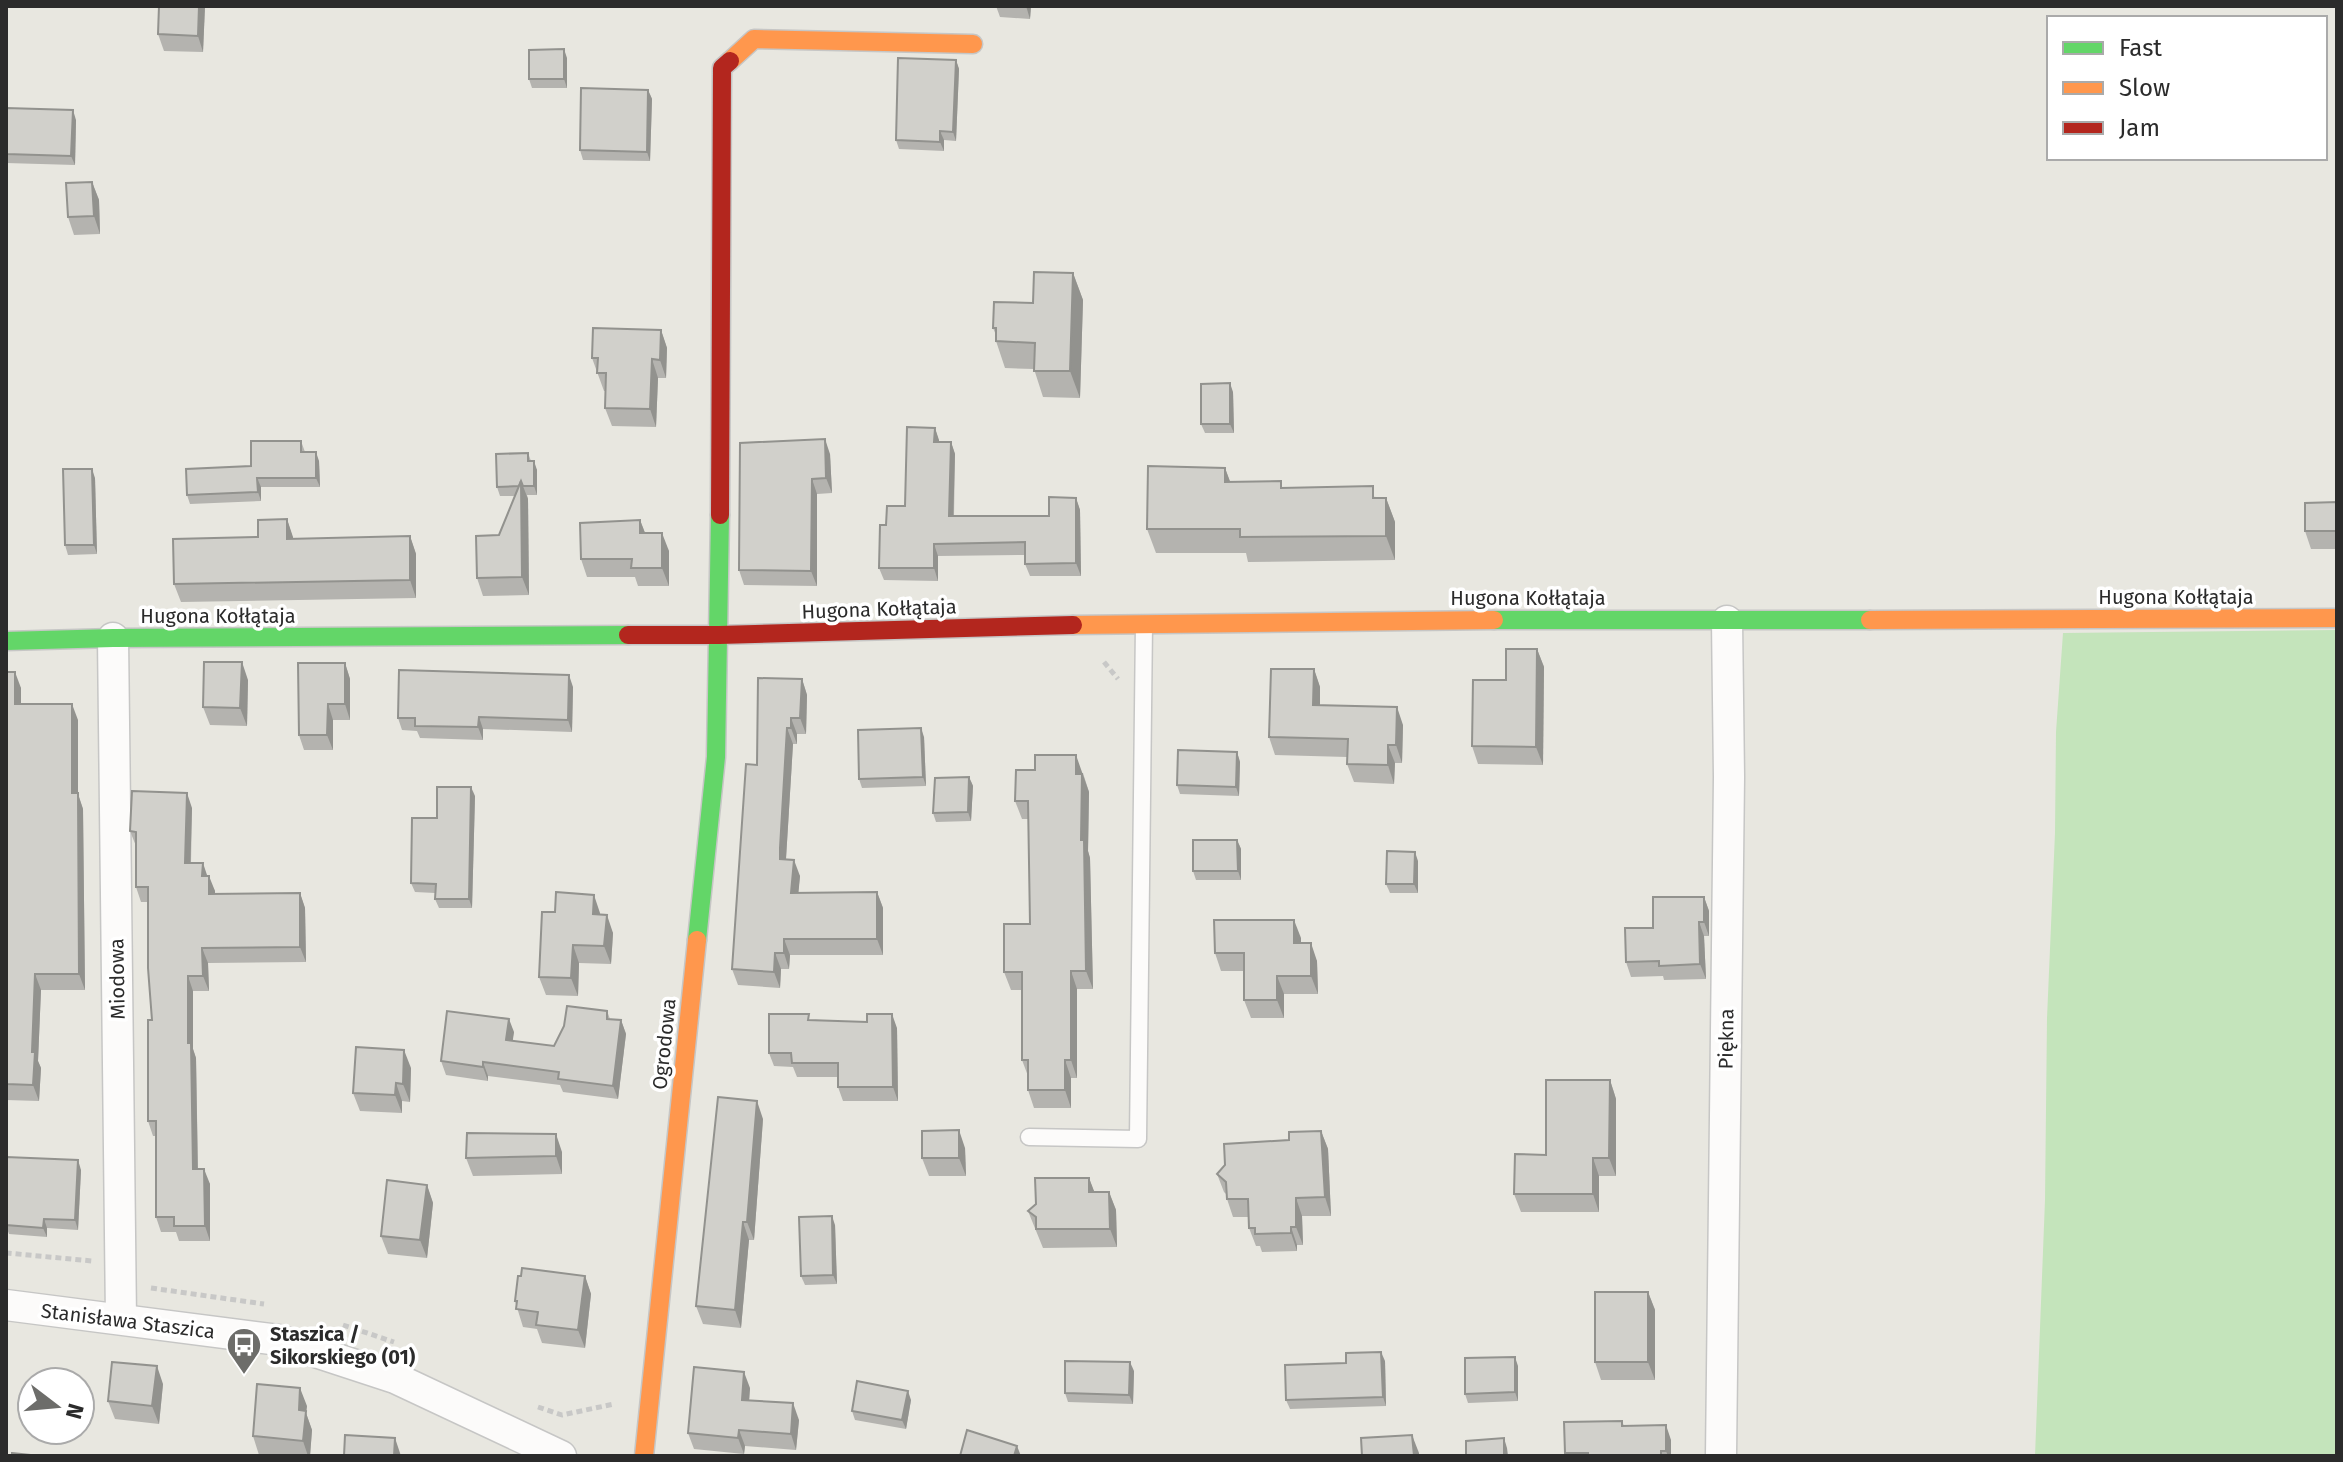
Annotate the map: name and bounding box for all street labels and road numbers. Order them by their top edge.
street label: Hugona Kołłątaja [2098,585,2254,609]
street label: Hugona Kołłątaja [1450,586,1606,610]
street label: Hugona Kołłątaja [801,594,957,624]
street label: Hugona Kołłątaja [140,604,296,628]
street label: Miodowa [104,938,130,1020]
street label: Ogrodowa [647,997,681,1091]
street label: Piękna [1713,1008,1739,1070]
street label: Stanisława Staszica [40,1298,216,1344]

